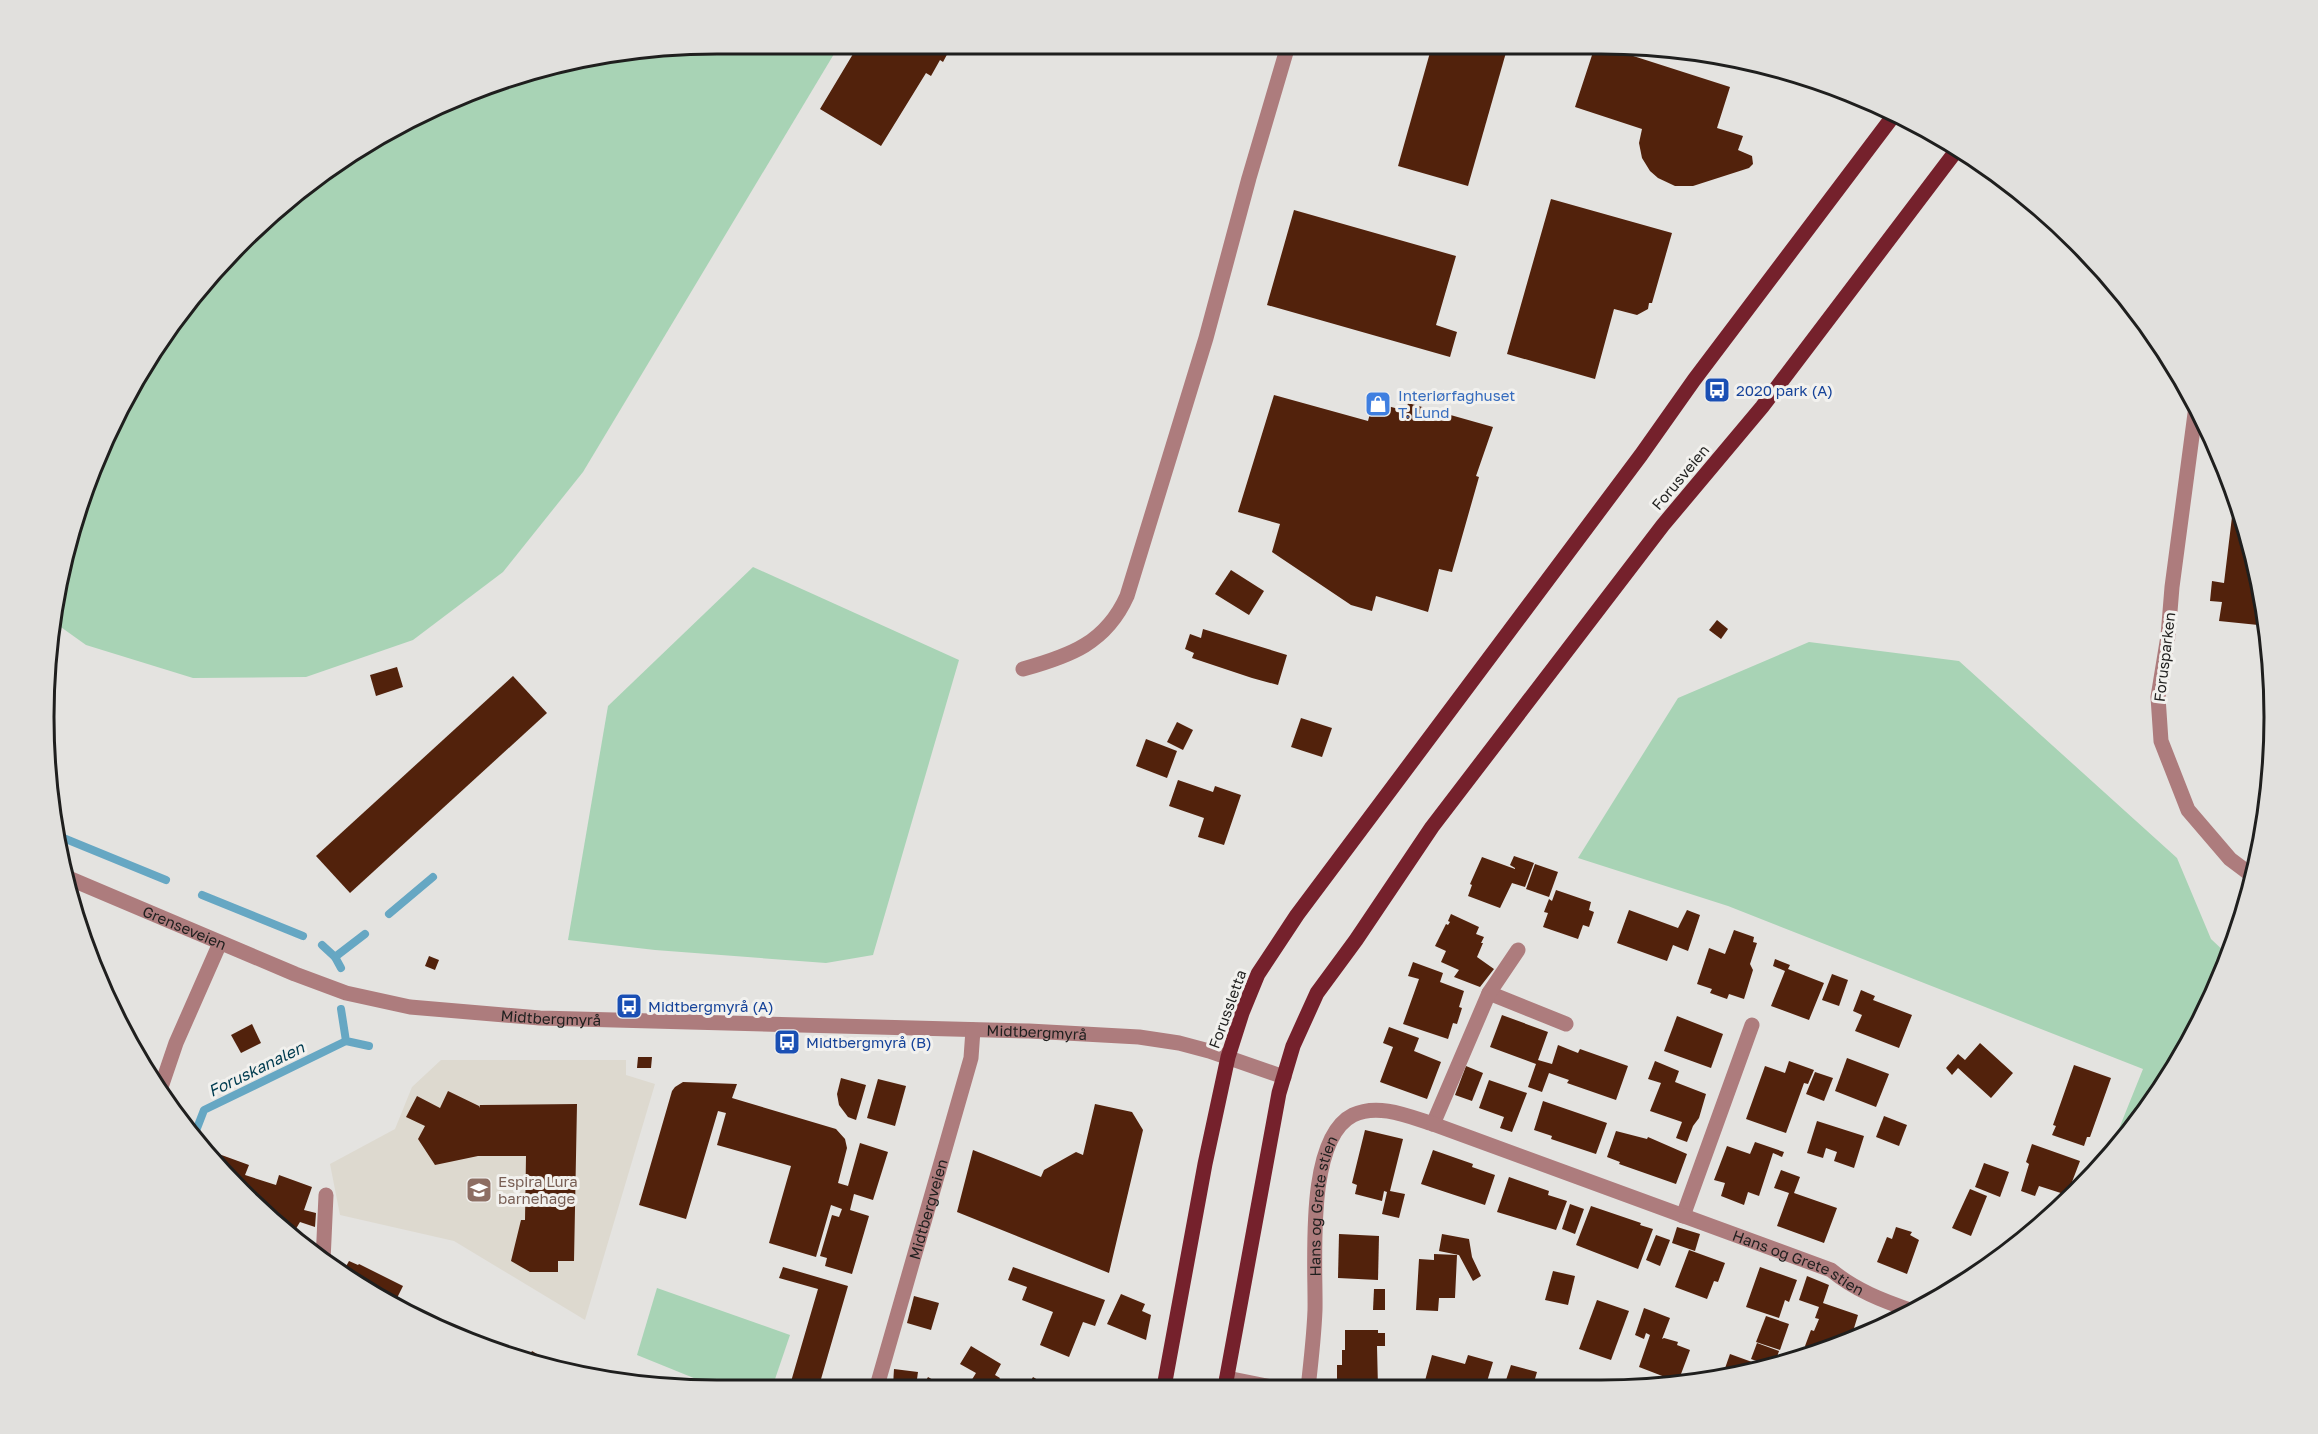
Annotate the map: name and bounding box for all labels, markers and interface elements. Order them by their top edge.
bus stop icon: 2020 park (A) [1702,375,1732,405]
place label: 2020 park (A) [1736,381,1833,399]
place label: Interiørfaghuset T. Lund [1398,386,1515,421]
shop icon: Interiørfaghuset T. Lund [1363,389,1393,419]
street label: Forusveien [1648,441,1712,513]
street label: Forusparken [2150,611,2178,703]
street label: Grenseveien [140,902,229,953]
street label: Forussletta [1204,967,1250,1051]
bus stop icon: Midtbergmyrå (A) [614,991,644,1021]
place label: Midtbergmyrå (A) [648,997,774,1015]
street label: Midtbergmyrå [500,1006,601,1029]
street label: Midtbergmyrå [986,1021,1087,1043]
bus stop icon: Midtbergmyrå (B) [772,1027,802,1057]
place label: Midtbergmyrå (B) [806,1033,932,1051]
water label: Foruskanalen [205,1037,308,1101]
street label: Hans og Grete stien [1306,1133,1341,1277]
street label: Midtbergveien [905,1157,951,1262]
place label: Espira Lura barnehage [498,1172,578,1207]
school or university icon: Espira Lura barnehage [464,1175,494,1205]
street label: Hans og Grete stien [1730,1226,1867,1299]

